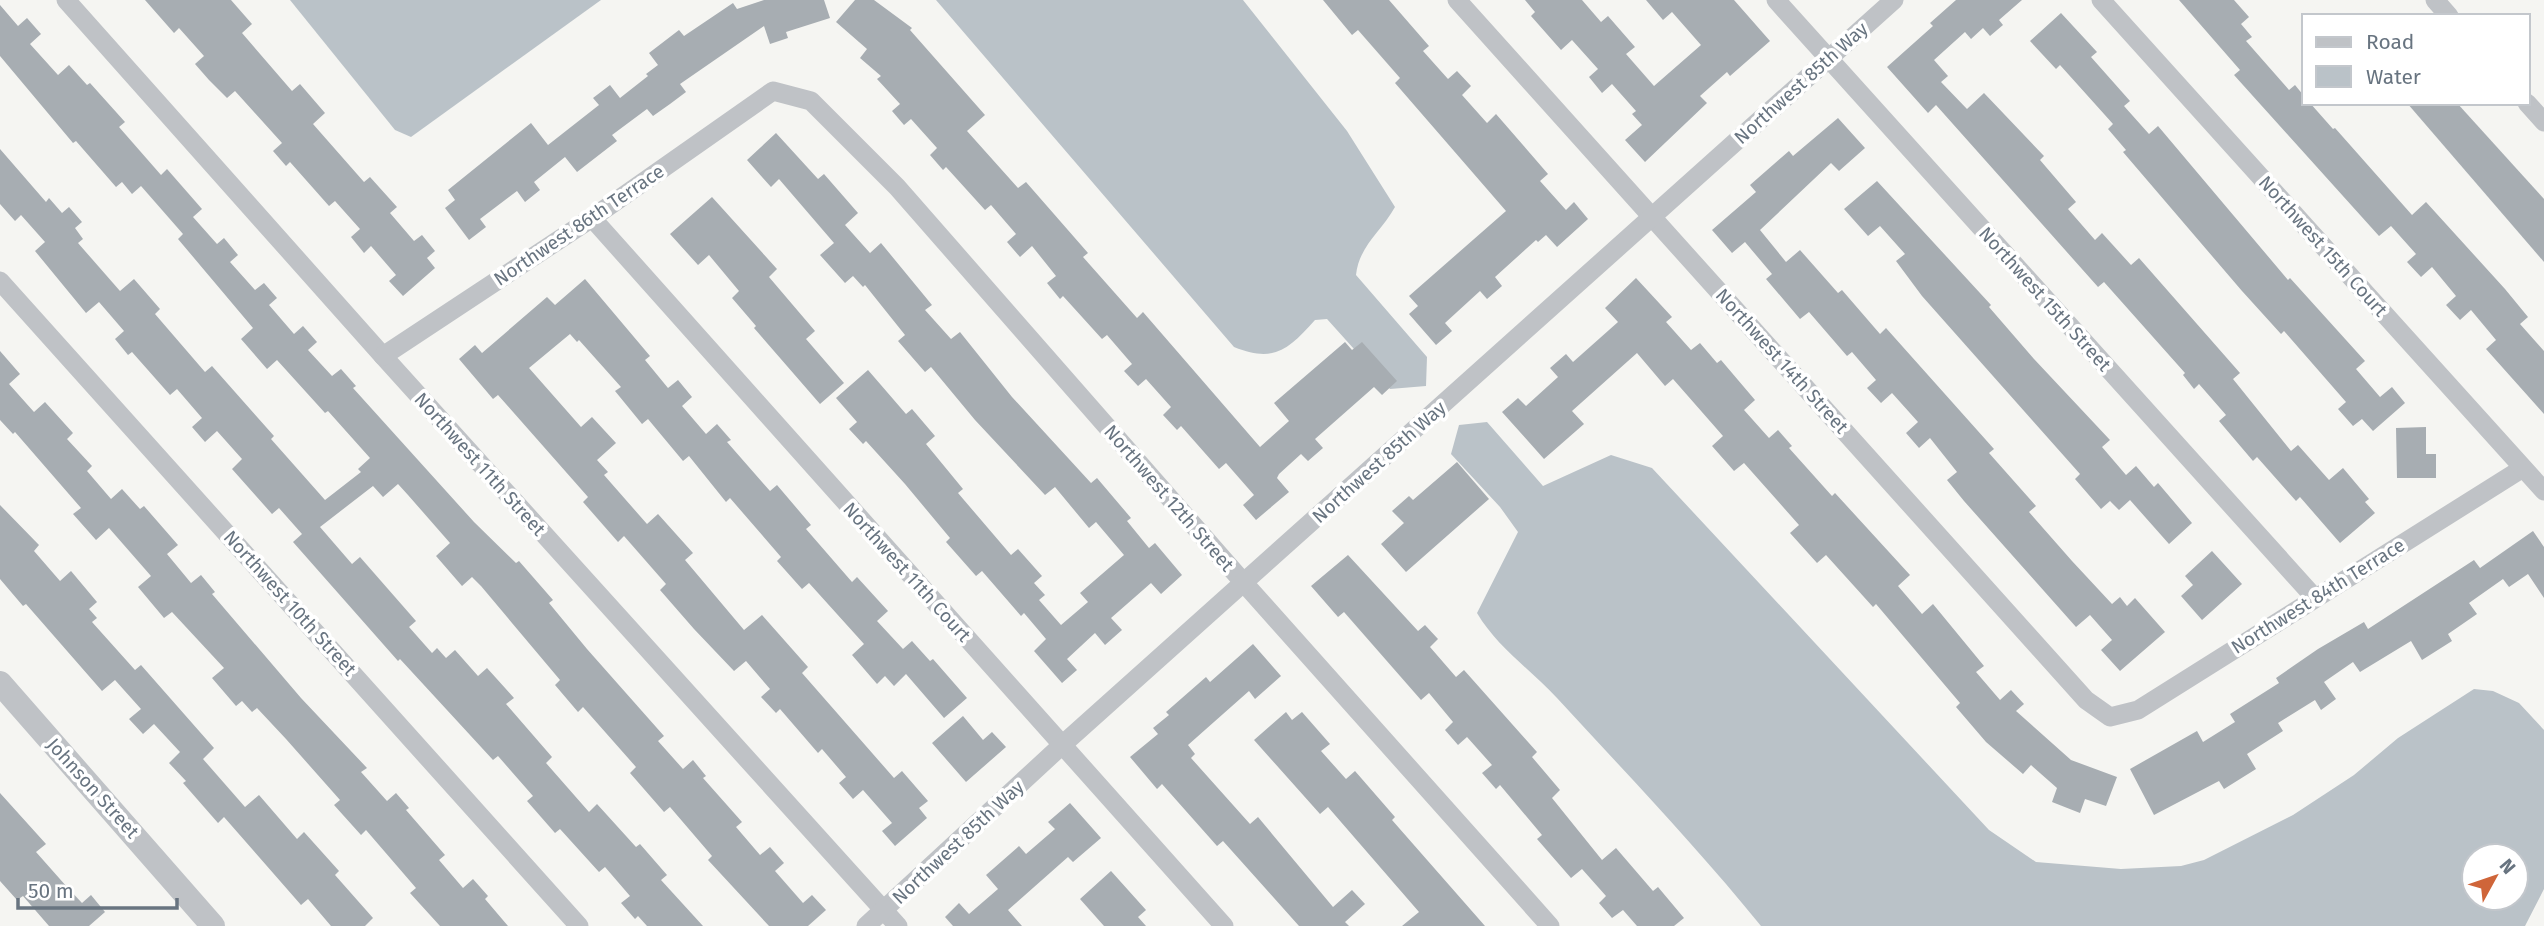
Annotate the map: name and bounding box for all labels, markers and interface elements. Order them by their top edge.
legend [2302,14,2530,105]
street label: Northwest 85th Way [1730,17,1873,149]
text: Road [2366,29,2414,55]
text: Water [2366,64,2421,90]
street label: Northwest 86th Terrace [490,159,668,291]
street label: Northwest 15th Court [2254,171,2392,321]
street label: Northwest 15th Street [1974,222,2116,376]
street label: Northwest 14th Street [1711,284,1853,438]
street label: Northwest 11th Street [410,388,551,541]
street label: Northwest 85th Way [1308,396,1451,528]
street label: Northwest 12th Street [1099,420,1239,576]
street label: Northwest 11th Court [838,497,976,647]
street label: Northwest 10th Street [219,526,361,680]
street label: Northwest 84th Terrace [2227,533,2409,659]
street label: Johnson Street [42,733,144,843]
street label: Northwest 85th Way [887,775,1029,909]
north arrow [2460,842,2530,912]
text: N [2495,854,2521,879]
scale bar [18,866,177,910]
text: 50 m [28,878,74,904]

